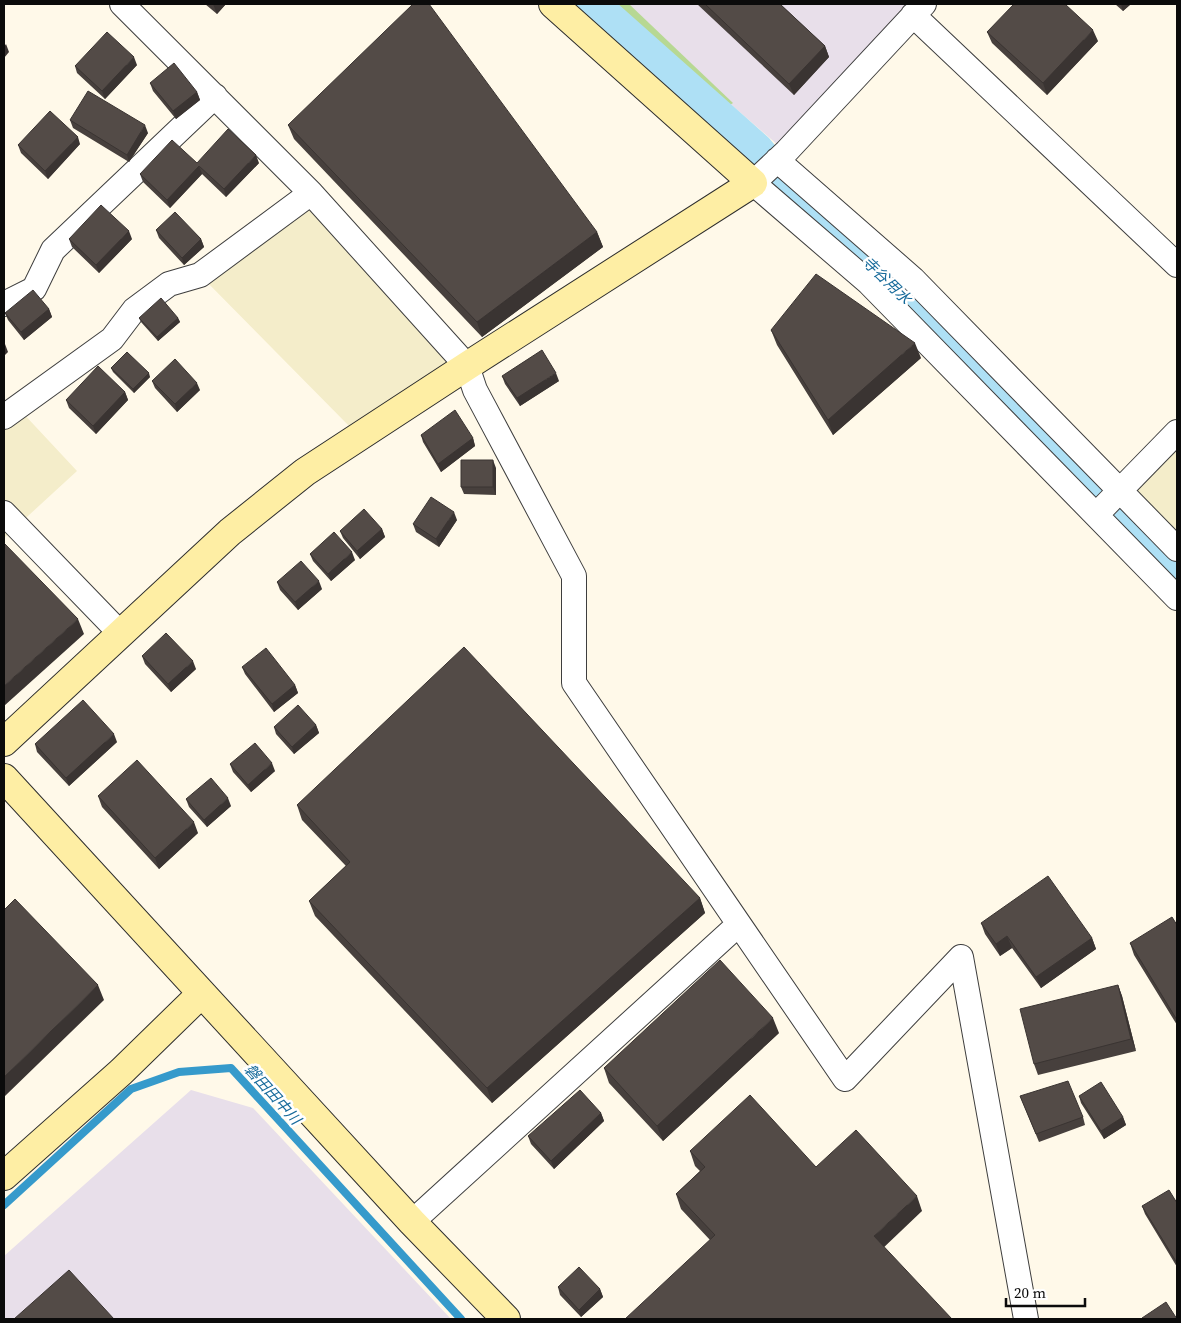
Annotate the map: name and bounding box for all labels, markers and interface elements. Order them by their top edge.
water label: 寺谷用水 [858,252,917,310]
water label: 磐田田中川 [240,1059,307,1130]
scale bar [1006,1276,1085,1308]
text: 20 m [1014,1282,1046,1303]

